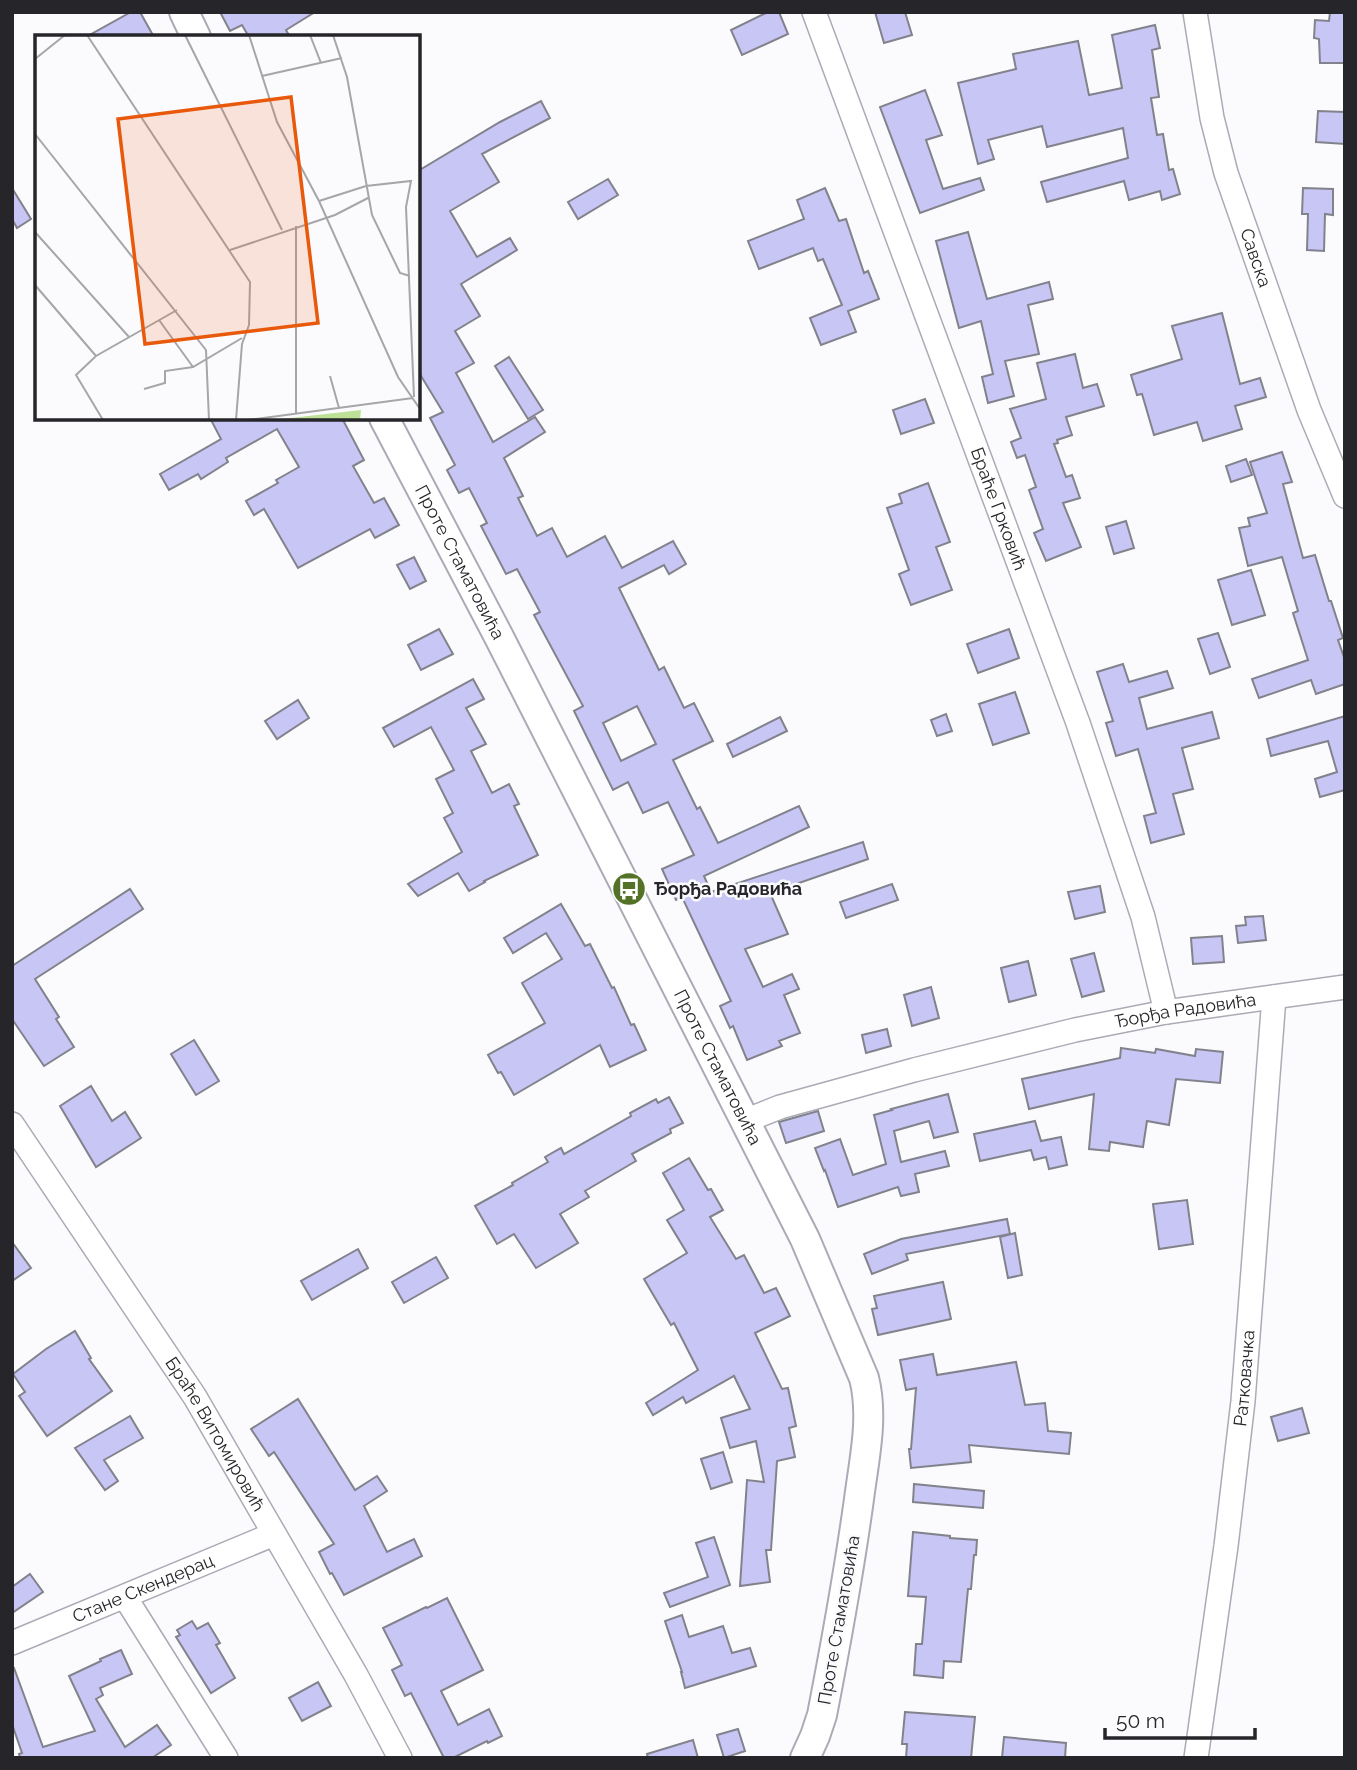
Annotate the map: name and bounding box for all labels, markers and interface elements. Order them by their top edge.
inset map [35,35,420,420]
street label: Савска [1236,225,1276,290]
street label: Браће Грковић [967,444,1031,573]
street label: Проте Стаматовића [411,481,509,643]
bus stop icon: Ђорђа Радовића [610,870,648,908]
place label: Ђорђа Радовића [654,878,802,899]
street label: Проте Стаматовића [670,986,766,1148]
street label: Ђорђа Радовића [1113,989,1257,1032]
street label: Ратковачка [1229,1329,1258,1428]
street label: Браће Витомировић [161,1353,270,1515]
street label: Проте Стаматовића [813,1534,864,1706]
street label: Стане Скендерац [69,1549,217,1627]
scale bar [1105,1696,1256,1740]
text: 50 m [1116,1708,1165,1733]

